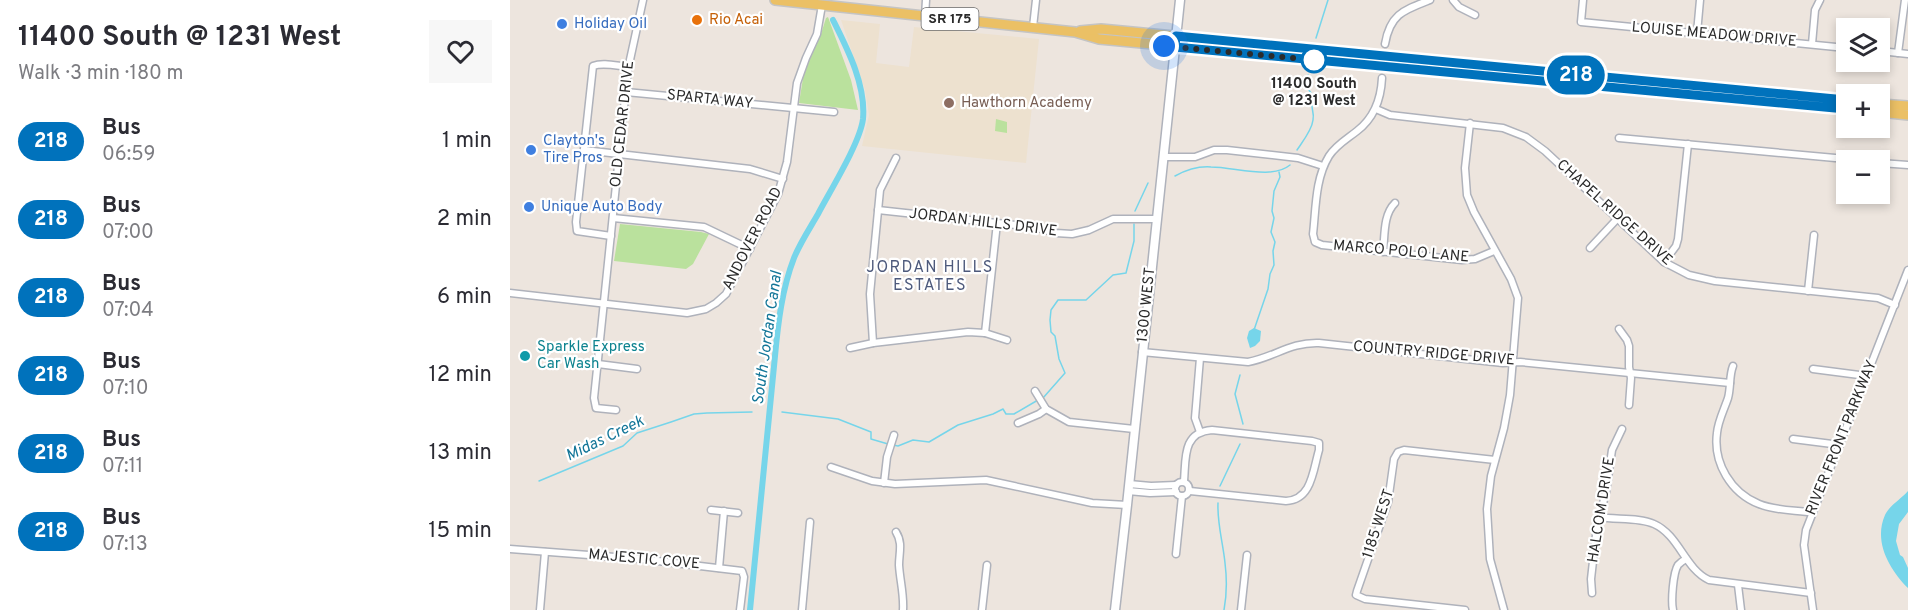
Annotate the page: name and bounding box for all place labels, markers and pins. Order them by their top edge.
place label: Rio Acai [709,11,763,30]
marker: Rio Acai [690,13,704,27]
place label: Holiday Oil [574,15,647,34]
marker: Holiday Oil [555,17,569,31]
marker: 11400 South @ 1231 West [1301,47,1327,73]
place label: 11400 South @ 1231 West [1271,75,1357,111]
place label: Hawthorn Academy [961,94,1092,113]
marker: Hawthorn Academy [942,96,956,110]
place label: Clayton's Tire Pros [543,132,605,168]
marker: Clayton's Tire Pros [524,143,538,157]
place label: Unique Auto Body [541,198,662,217]
marker: Unique Auto Body [522,200,536,214]
place label: Sparkle Express Car Wash [537,338,645,374]
marker: Sparkle Express Car Wash [518,349,532,363]

